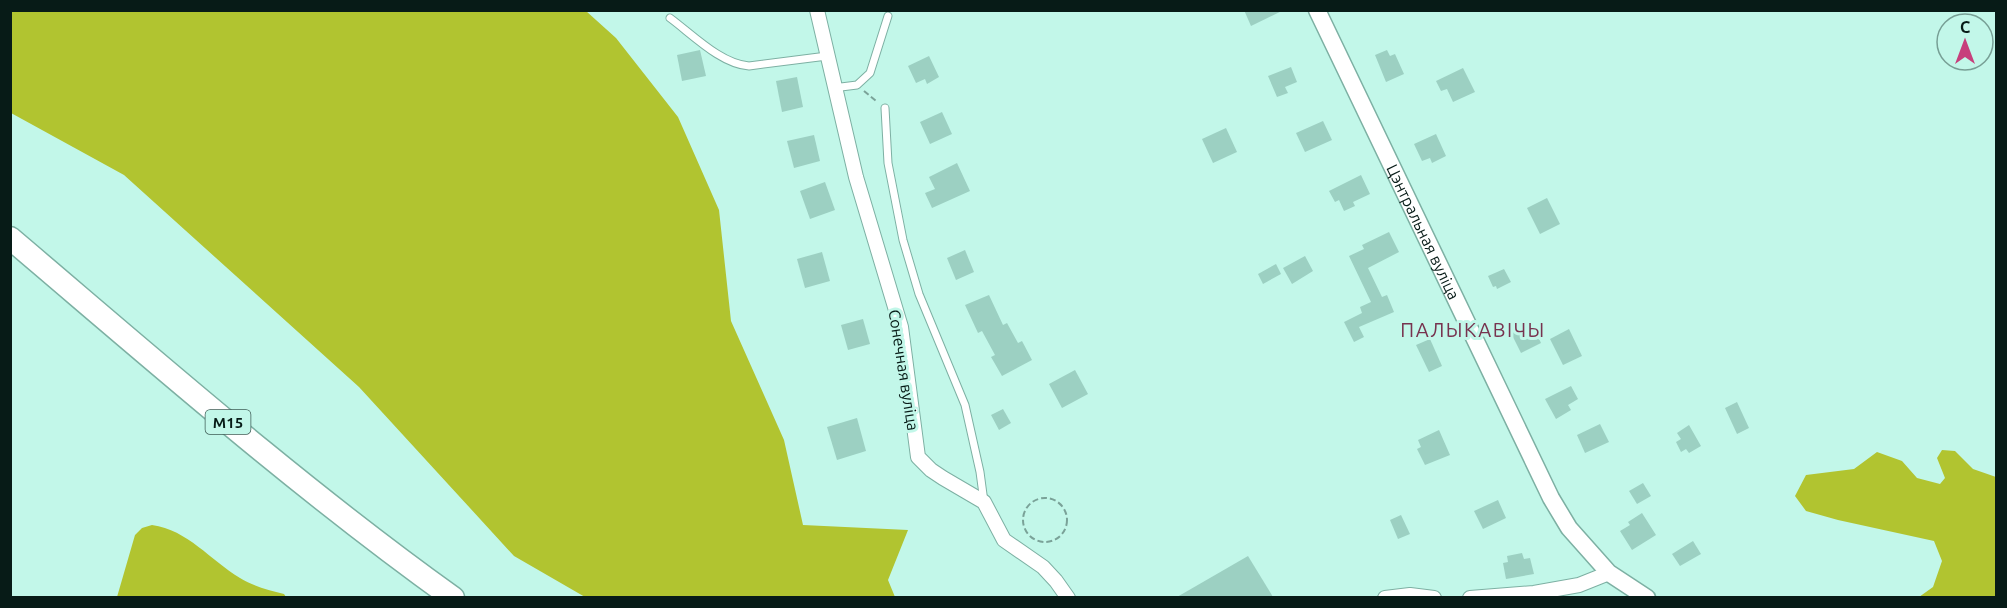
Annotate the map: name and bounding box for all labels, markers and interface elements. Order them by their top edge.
north arrow [1935,12,1995,72]
text: С [1960,18,1970,36]
street label: Цэнтральная вуліца [1383,161,1463,302]
street label: Сонечная вуліца [886,308,922,432]
district label: ПАЛЫКАВІЧЫ [1400,318,1546,341]
road number: М15 [206,410,250,434]

